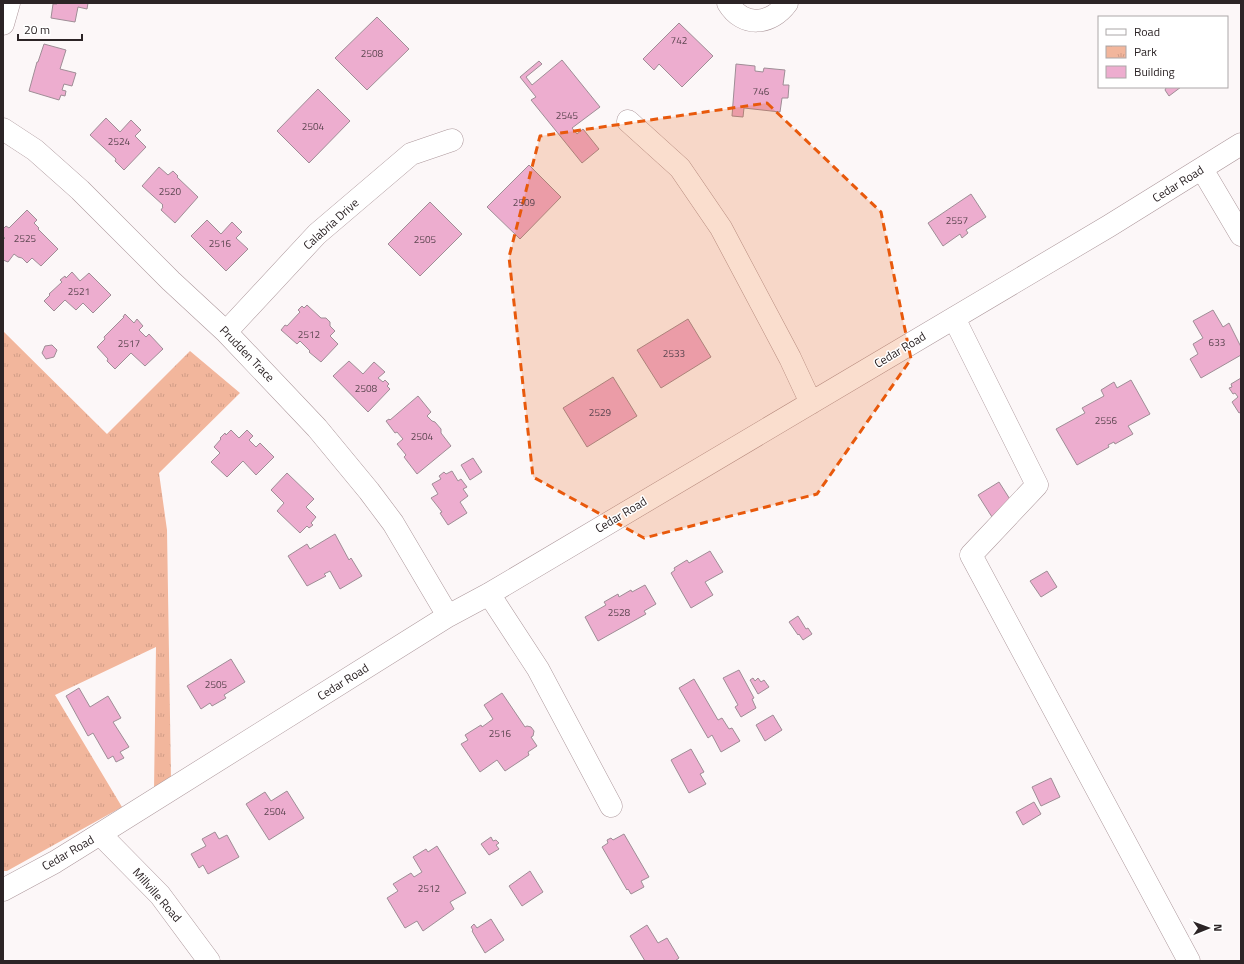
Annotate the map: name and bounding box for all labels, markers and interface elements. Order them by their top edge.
scale bar [18,16,82,42]
legend [1098,16,1228,88]
text: 20 m [24,20,50,39]
text: Road [1134,22,1160,41]
house number: 742 [671,33,687,48]
text: Park [1134,42,1157,61]
house number: 2508 [361,46,384,61]
text: Building [1134,62,1175,81]
house number: 746 [753,84,770,99]
house number: 2545 [556,108,579,123]
house number: 2504 [302,119,325,134]
house number: 2524 [108,134,131,149]
street label: Cedar Road [1148,160,1207,207]
house number: 2520 [159,184,182,199]
street label: Calabria Drive [299,193,363,254]
house number: 2509 [513,195,536,210]
house number: 2557 [946,213,968,228]
house number: 2525 [14,231,37,246]
house number: 2505 [414,232,437,247]
house number: 2516 [209,236,232,251]
house number: 2521 [68,284,90,299]
street label: Prudden Trace [215,321,279,386]
house number: 2512 [298,327,320,342]
street label: Cedar Road [870,327,929,373]
house number: 633 [1209,335,1225,350]
house number: 2517 [118,336,140,351]
house number: 2533 [663,346,685,361]
house number: 2508 [355,381,378,396]
house number: 2529 [589,405,612,420]
house number: 2556 [1095,413,1118,428]
house number: 2504 [411,429,434,444]
street label: Cedar Road [591,492,650,538]
house number: 2528 [608,605,631,620]
street label: Cedar Road [313,658,372,705]
house number: 2505 [205,677,228,692]
house number: 2516 [489,726,512,741]
house number: 2504 [264,804,287,819]
street label: Cedar Road [38,830,97,875]
street label: Millville Road [128,863,186,926]
house number: 2512 [418,881,440,896]
north arrow [1188,908,1228,948]
text: N [1210,924,1226,932]

